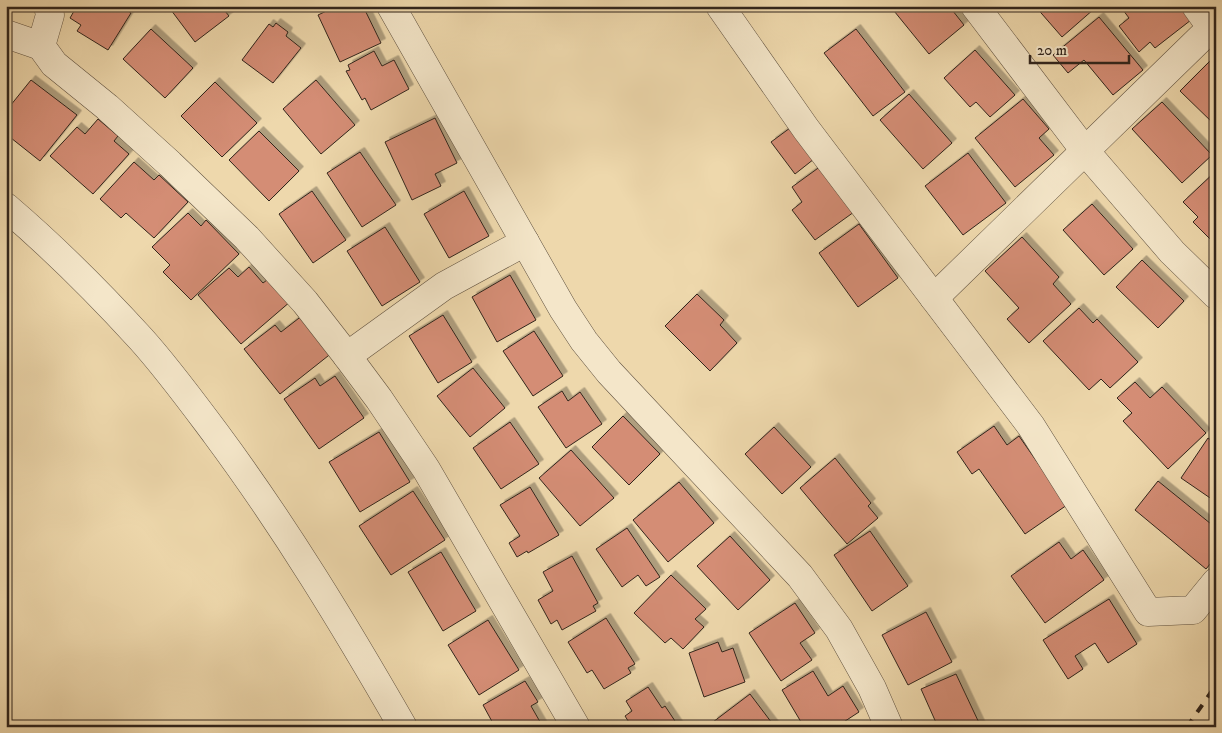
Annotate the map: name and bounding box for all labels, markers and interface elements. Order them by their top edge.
scale bar [1030,32,1128,64]
text: 20 m [1037,41,1067,60]

